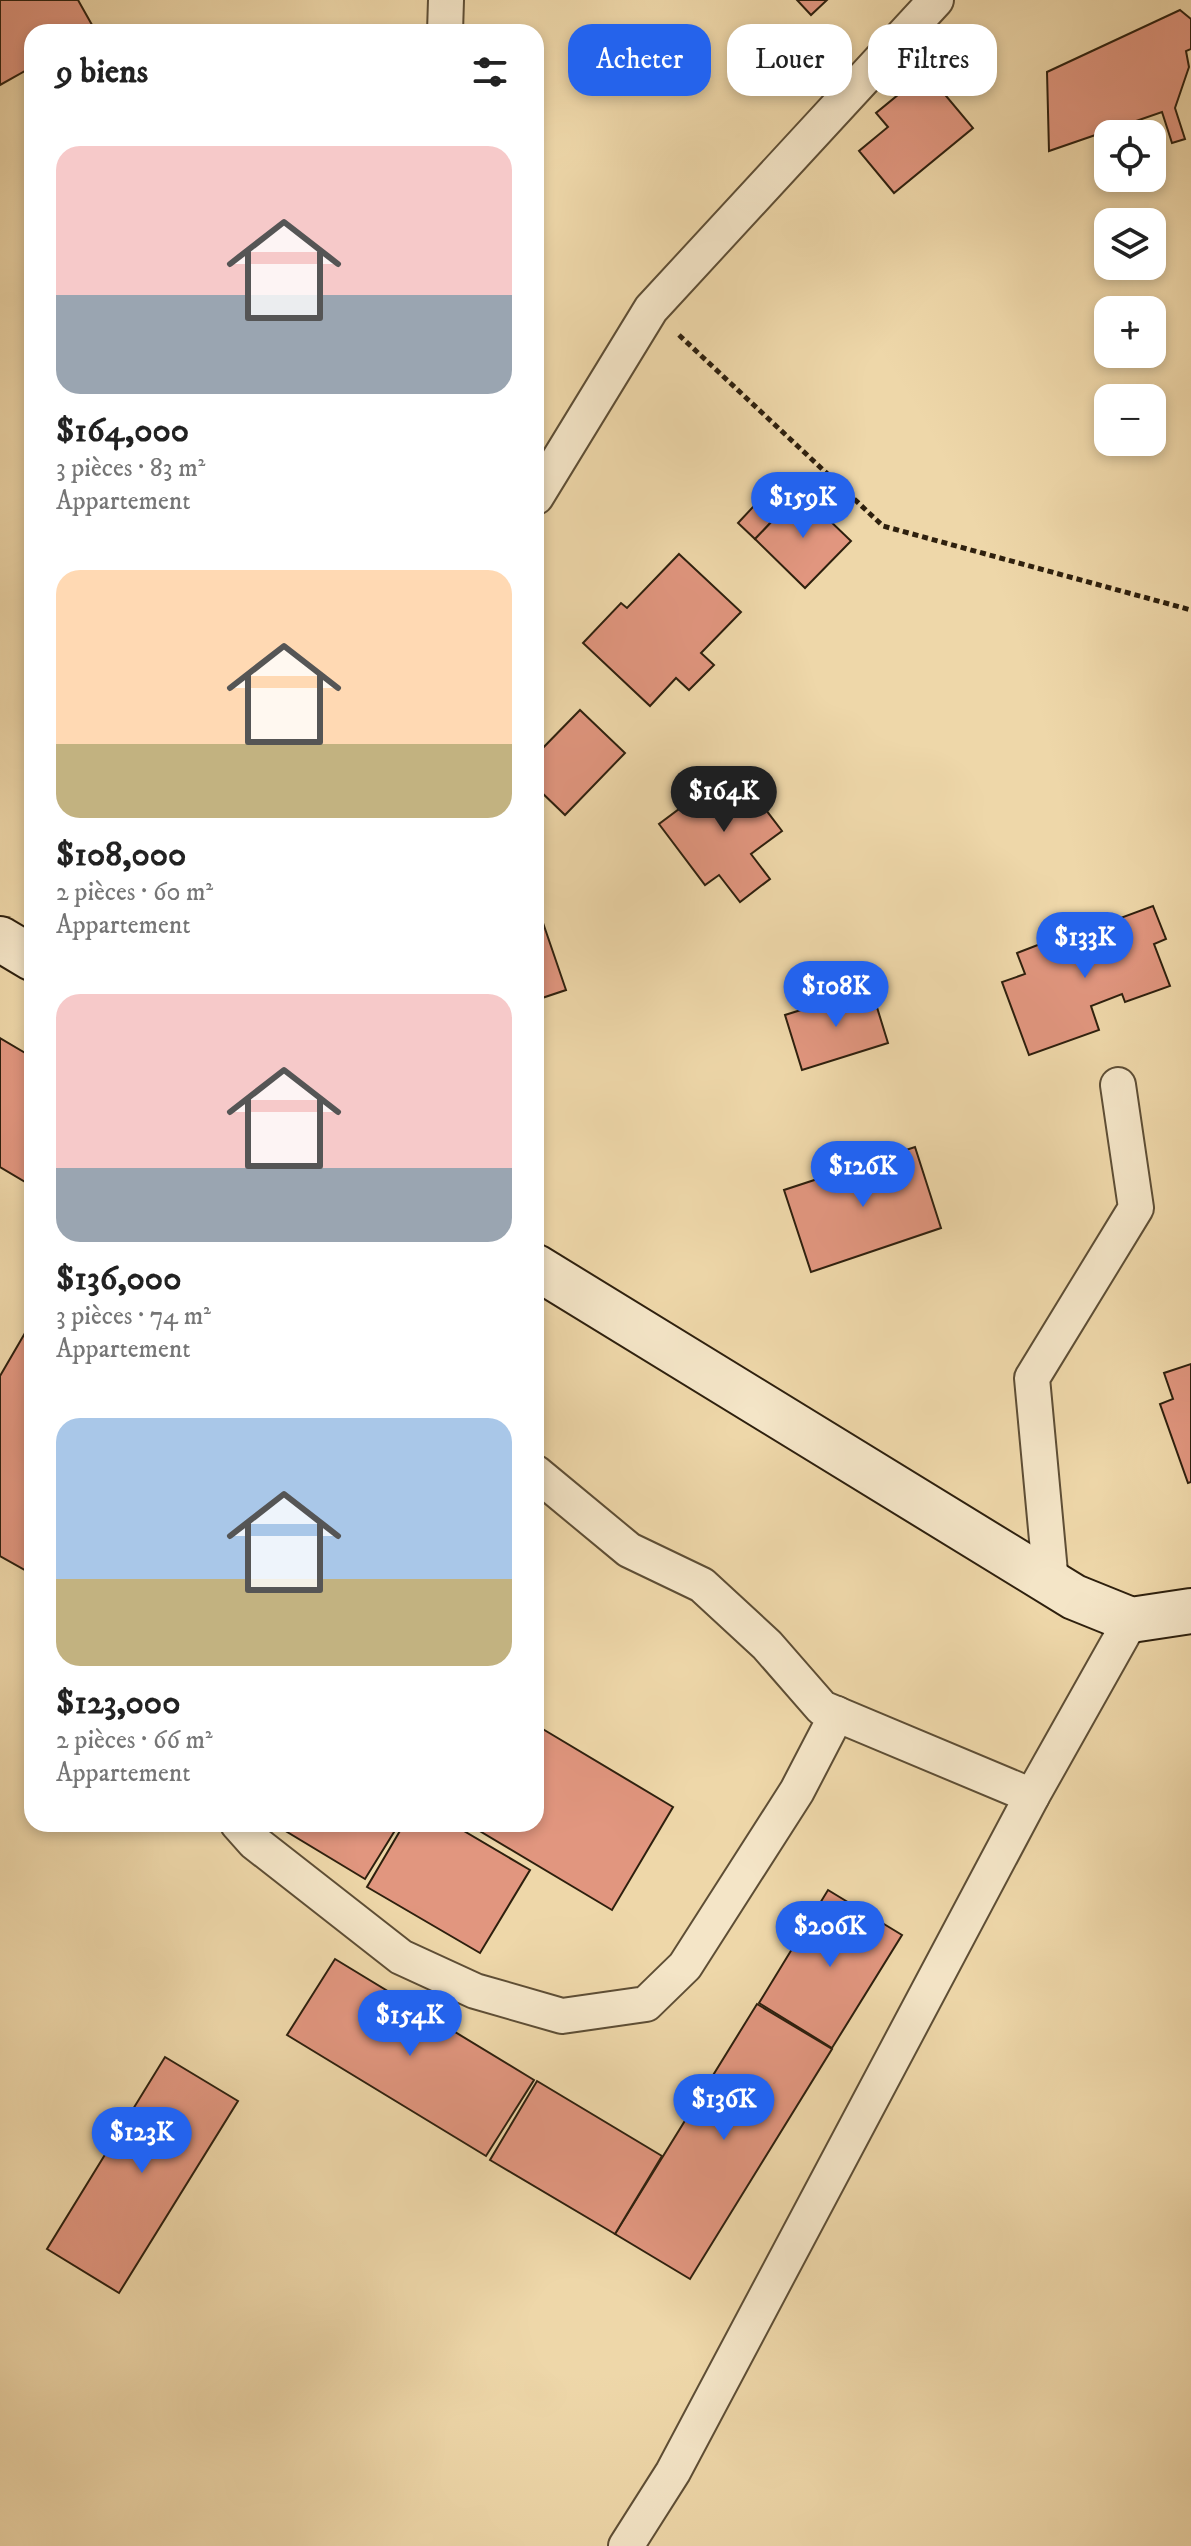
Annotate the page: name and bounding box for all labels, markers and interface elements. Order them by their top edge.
chip: Acheter [568,24,711,96]
chip: Louer [727,24,852,96]
chip: Filtres [868,24,997,96]
icon: filters [468,50,512,94]
text: 9 biens [56,51,148,93]
map controls [1094,120,1166,456]
button: locate [1094,120,1166,192]
icon: home [212,198,356,342]
button: layers [1094,208,1166,280]
button: + [1094,296,1166,368]
button: − [1094,384,1166,456]
text: $164,000 [56,410,189,452]
text: 3 pièces · 83 m² [56,452,205,485]
pin: $159K [747,472,859,540]
text: $159K [769,481,837,514]
text: Appartement [56,485,190,518]
icon: home [212,622,356,766]
pin: $164K [668,766,780,834]
text: $164K [689,775,759,808]
text: $108,000 [56,834,186,876]
text: 2 pièces · 60 m² [56,876,213,909]
text: Appartement [56,909,190,942]
pin: $133K [1029,912,1141,980]
text: $133K [1054,921,1116,954]
pin: $108K [780,961,892,1029]
text: $108K [802,970,870,1003]
icon: home [212,1046,356,1190]
pin: $126K [807,1141,919,1209]
text: $126K [829,1150,897,1183]
text: $136,000 [56,1258,181,1300]
text: 3 pièces · 74 m² [56,1300,211,1333]
text: Appartement [56,1333,190,1366]
icon: home [212,1470,356,1614]
text: $123,000 [56,1682,180,1724]
text: 2 pièces · 66 m² [56,1724,213,1757]
text: Appartement [56,1757,190,1790]
pin: $206K [774,1901,886,1969]
text: $206K [794,1910,866,1943]
pin: $154K [354,1990,466,2058]
text: $154K [376,1999,444,2032]
pin: $136K [668,2074,780,2142]
text: $136K [691,2083,757,2116]
pin: $123K [86,2107,198,2175]
text: $123K [110,2116,174,2149]

